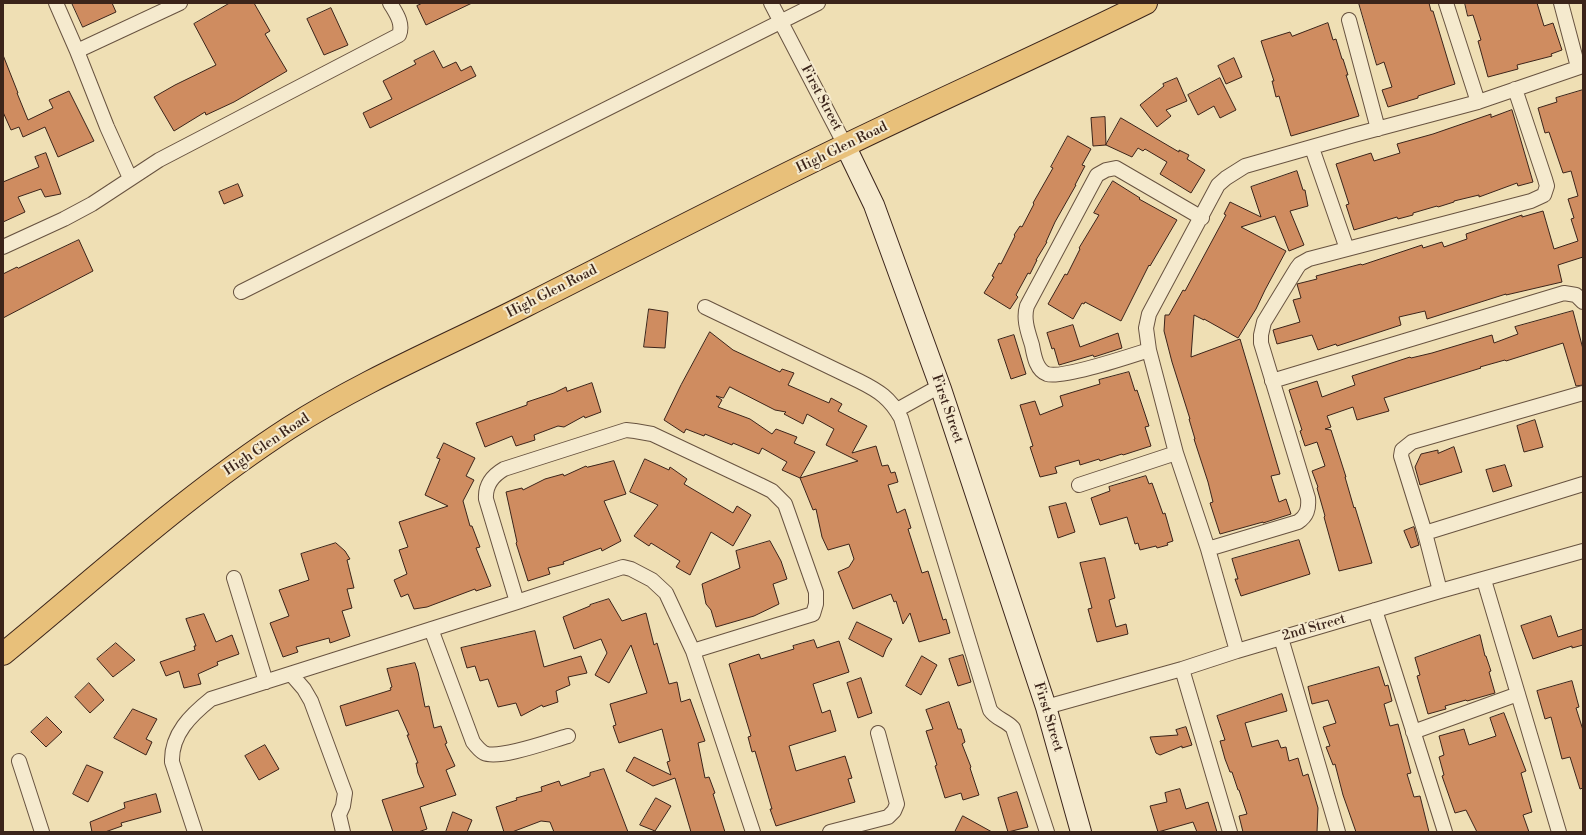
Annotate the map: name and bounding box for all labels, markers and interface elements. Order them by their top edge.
street label: First Street [797,62,845,134]
street label: High Glen Road [794,119,890,177]
street label: High Glen Road [504,262,600,322]
street label: First Street [927,372,967,446]
street label: High Glen Road [221,410,313,480]
street label: 2nd Street [1280,611,1348,645]
street label: First Street [1029,680,1067,754]

